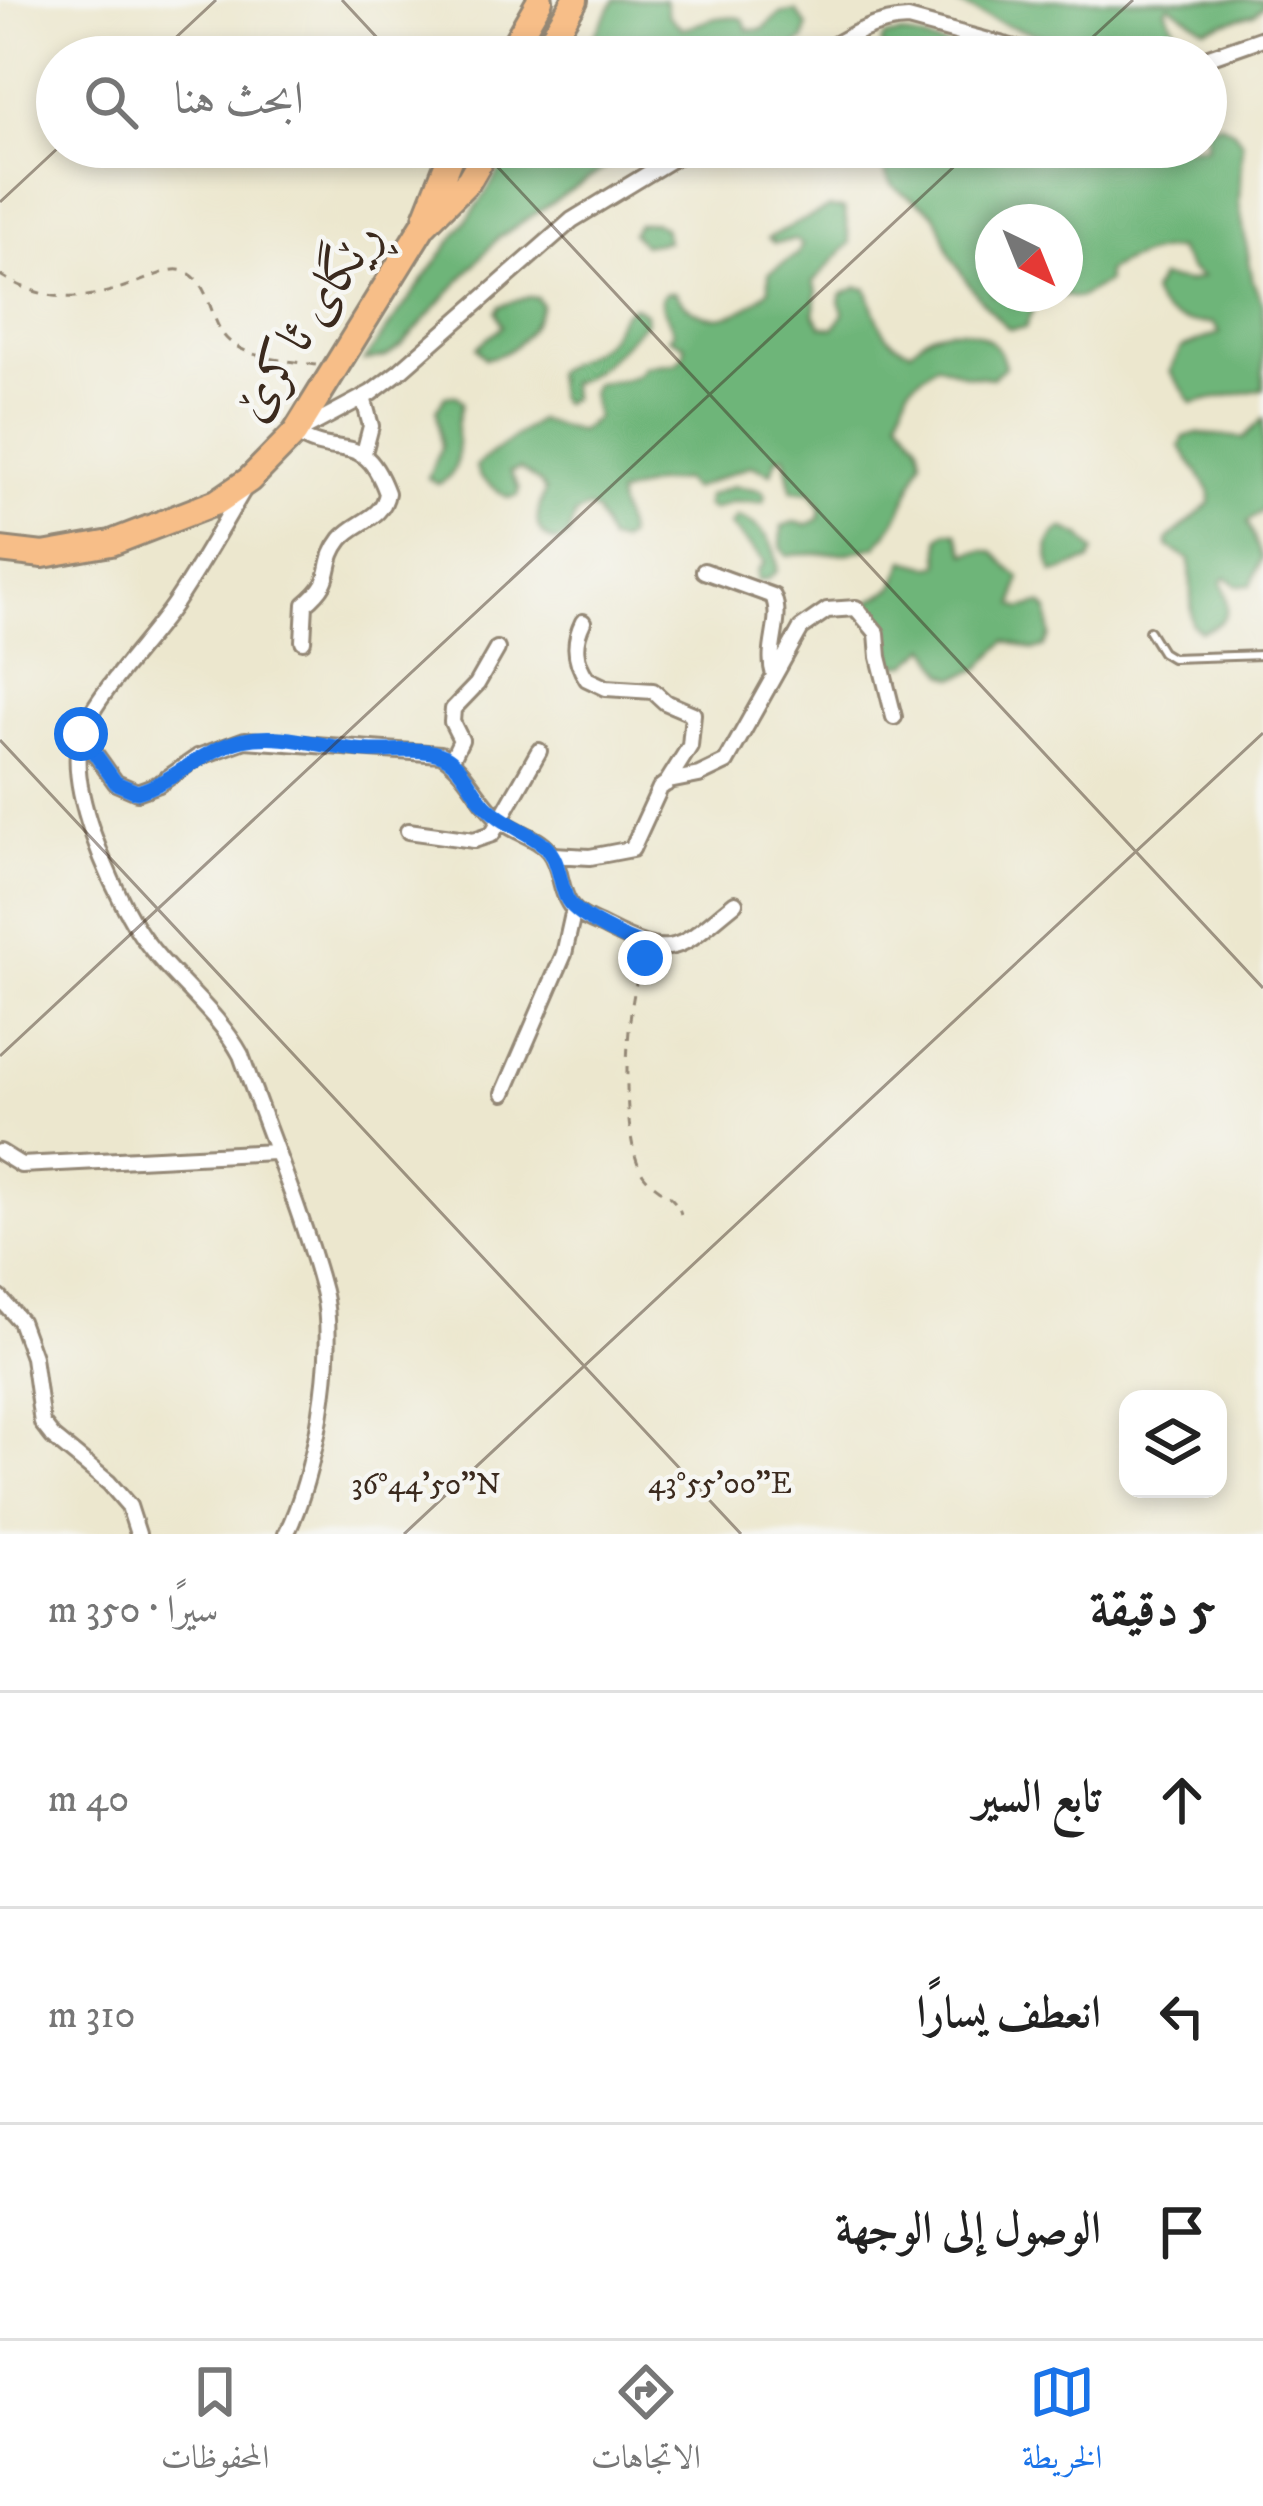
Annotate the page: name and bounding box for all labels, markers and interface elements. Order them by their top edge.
search box [36,36,1227,168]
icon: search [78,69,144,135]
text: ابحث هنا [174,72,304,128]
north arrow [975,204,1083,312]
street label: ڕێگای ئاکرێ [218,208,402,437]
route start [54,707,108,761]
route end [618,931,672,985]
map controls [1119,1390,1227,1498]
button: layers [1119,1390,1227,1498]
text: 43°55'00"E [648,1466,792,1503]
text: 36°44'50"N [351,1467,501,1504]
text: 5 دقيقة [1090,1578,1215,1642]
text: سيرًا · 350 m [48,1586,219,1635]
icon: ahead [1149,1767,1215,1833]
text: تابع السير [974,1770,1101,1826]
text: 40 m [48,1775,129,1824]
icon: left [1149,1983,1215,2049]
text: انعطف يسارًا [917,1986,1101,2042]
text: 310 m [48,1991,135,2040]
icon: arrive [1149,2199,1215,2265]
text: الوصول إلى الوجهة [835,2202,1101,2258]
tab: المحفوظات [161,2359,269,2489]
tab: الاتجاهات [591,2359,701,2489]
tab: الخريطة [1022,2359,1102,2489]

